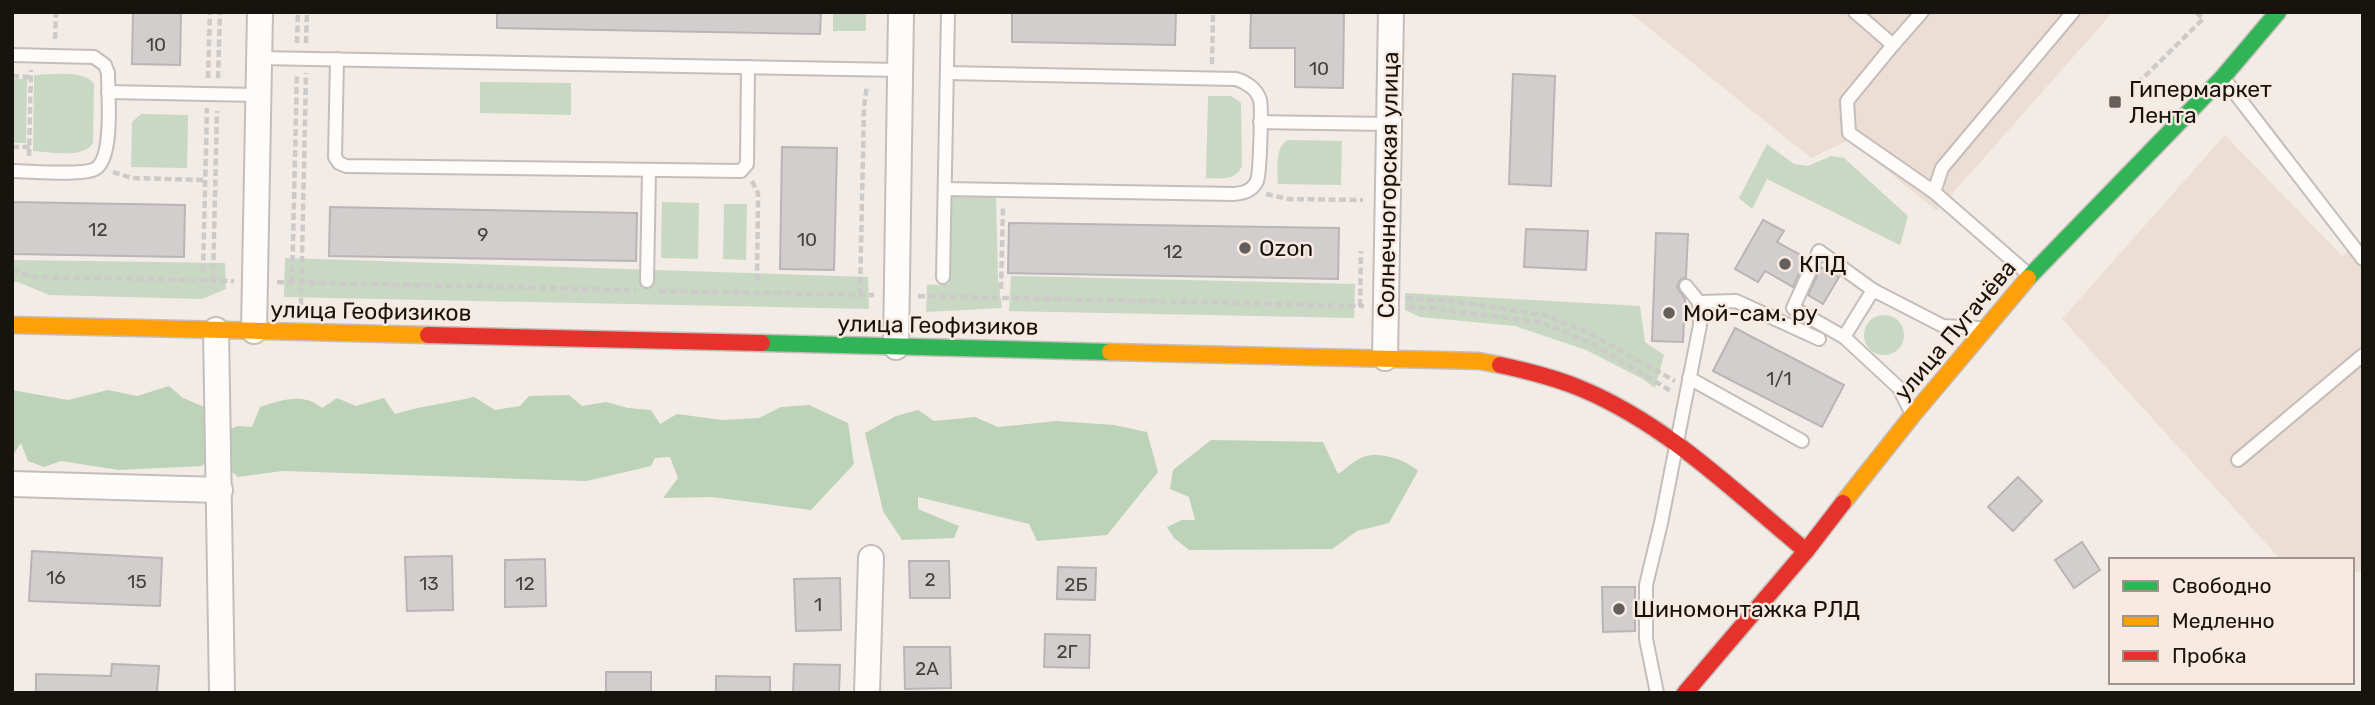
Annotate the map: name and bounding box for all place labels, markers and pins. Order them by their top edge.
place label: Гипермаркет Лента [2129,75,2272,129]
marker: Гипермаркет Лента [2107,94,2123,110]
place label: Ozon [1259,234,1313,262]
marker: Ozon [1237,240,1253,256]
place label: КПД [1799,250,1846,278]
marker: КПД [1777,256,1793,272]
place label: Мой-сам. ру [1683,299,1818,327]
marker: Мой-сам. ру [1661,305,1677,321]
place label: Шиномонтажка РЛД [1633,595,1860,623]
marker: Шиномонтажка РЛД [1611,601,1627,617]

